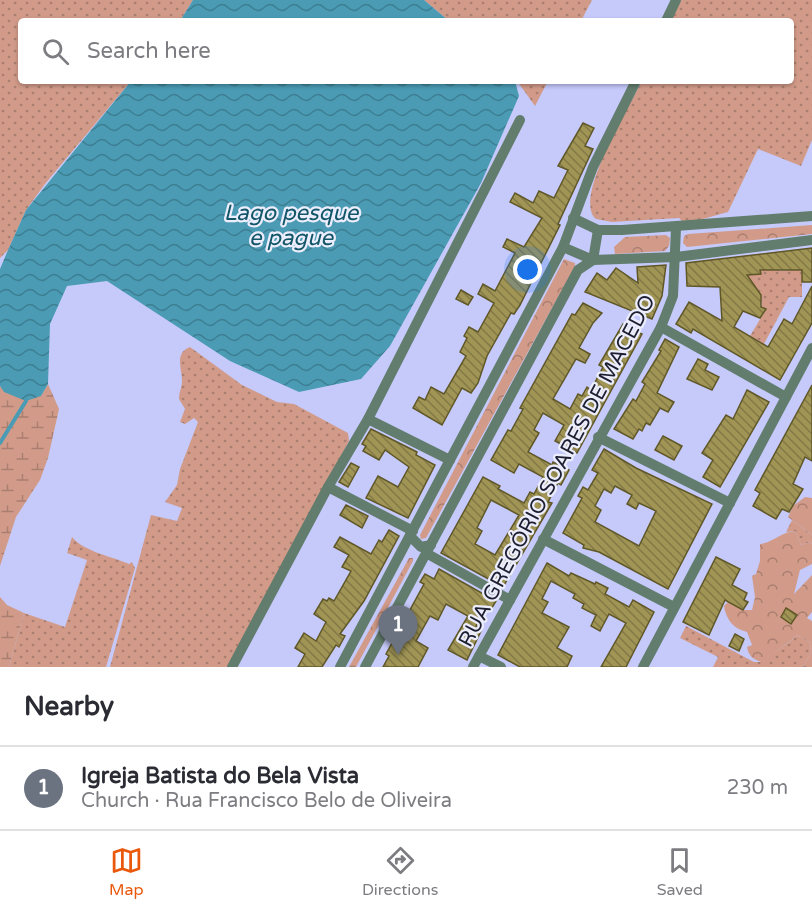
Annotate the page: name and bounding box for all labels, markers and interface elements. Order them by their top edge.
search box [18,18,794,84]
icon: search [39,35,72,68]
text: Search here [87,38,211,64]
water label: Lago pesque e pague [224,200,360,251]
your location [513,255,542,284]
street label: RUA GREGÓRIO SOARES DE MACEDO [453,291,661,651]
pin: 1 [378,606,418,655]
text: Nearby [24,691,114,722]
text: Igreja Batista do Bela Vista [81,763,359,789]
text: 1 [37,776,50,800]
text: 230 m [727,776,788,800]
text: Church · Rua Francisco Belo de Oliveira [81,789,452,813]
tab: Map [109,844,144,900]
tab: Directions [362,844,438,900]
tab: Saved [657,844,703,900]

